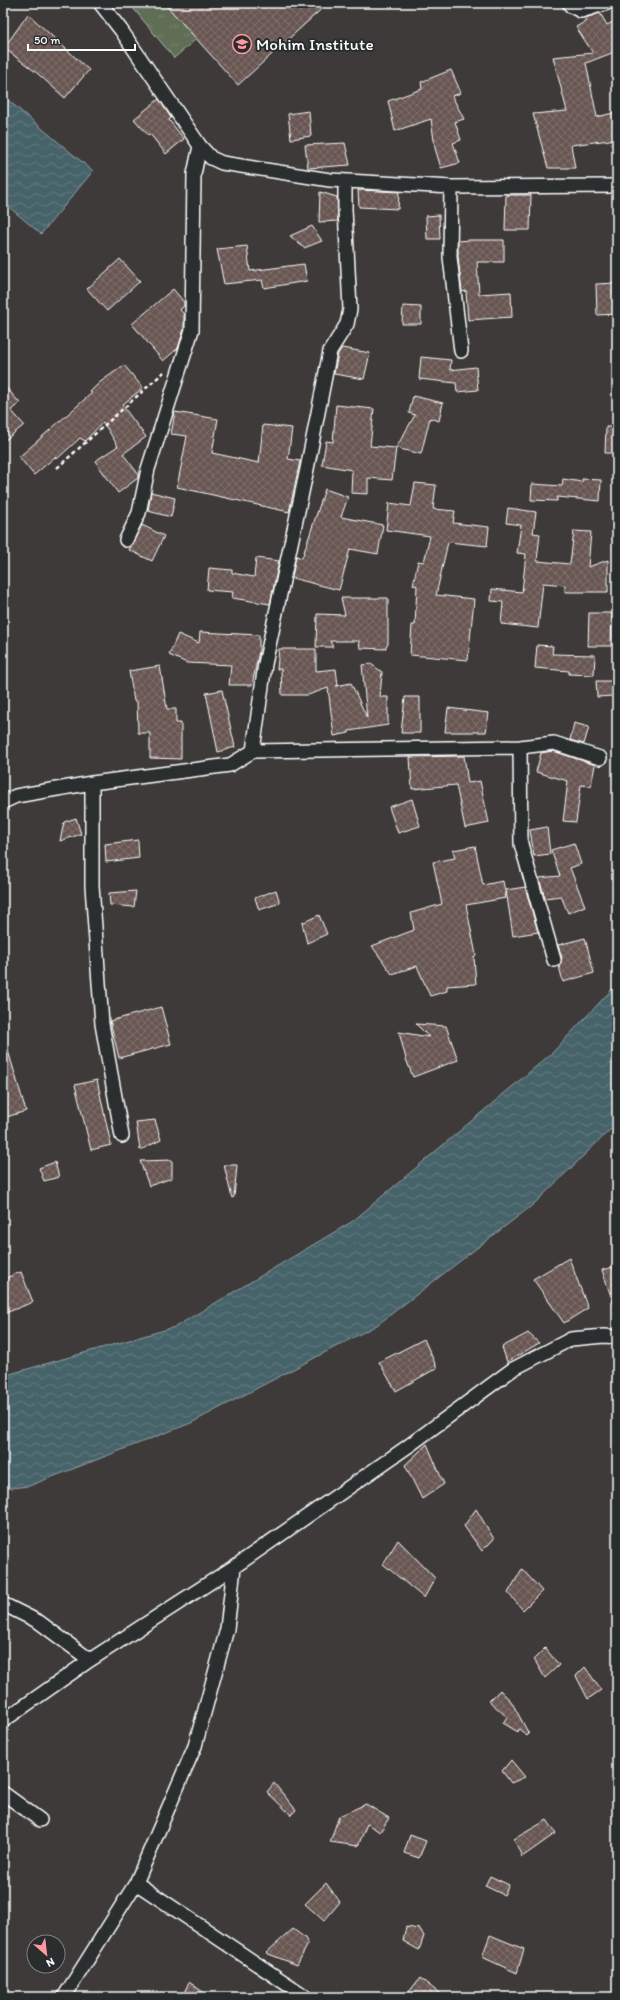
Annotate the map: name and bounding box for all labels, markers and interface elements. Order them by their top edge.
scale bar [28,26,135,52]
text: 50 m [34,33,60,47]
school or university icon: Mohim Institute [231,33,253,55]
place label: Mohim Institute [256,34,374,54]
north arrow [26,1934,66,1974]
text: N [44,1955,57,1970]

